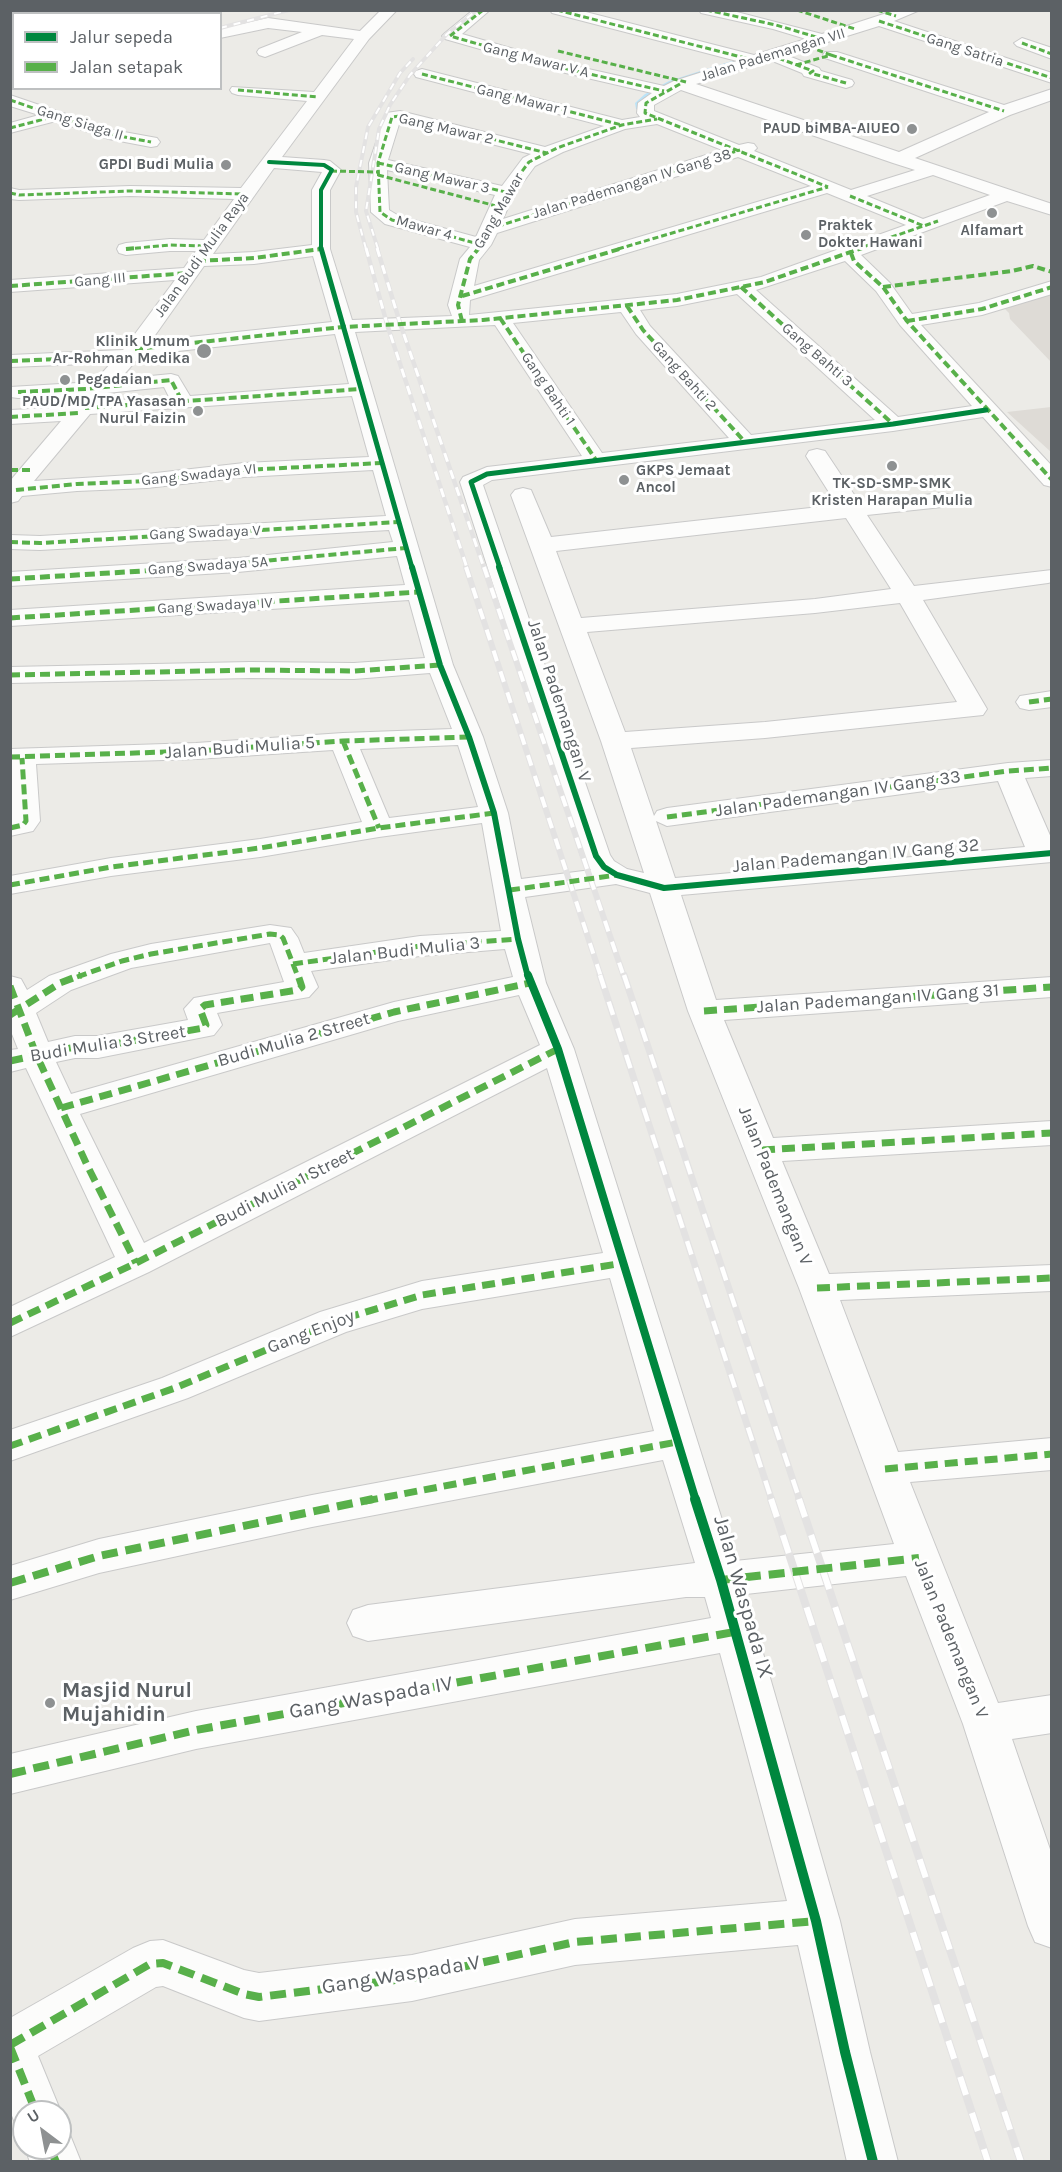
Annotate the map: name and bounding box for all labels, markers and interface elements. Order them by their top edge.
legend [12,12,222,90]
street label: Jalan Pademangan VII [699,24,847,86]
text: Jalur sepeda [70,26,173,48]
street label: Gang Satria [924,29,1006,71]
street label: Gang Mawar V A [481,38,591,82]
text: Jalan setapak [70,56,183,78]
street label: Gang Mawar 1 [475,80,569,120]
street label: Gang Siaga II [35,101,125,145]
street label: Gang Mawar 2 [397,109,495,149]
place label: PAUD biMBA-AIUEO [763,120,900,138]
marker: PAUD biMBA-AIUEO [905,122,919,136]
street label: Jalan Pademangan IV Gang 38 [531,145,733,223]
place label: GPDI Budi Mulia [99,156,214,174]
marker: GPDI Budi Mulia [219,158,233,172]
street label: Gang Mawar 3 [393,158,491,198]
street label: Gang Mawar [470,170,528,252]
street label: Jalan Budi Mulia Raya [151,189,253,321]
marker: Alfamart [985,206,999,220]
street label: Mawar 4 [394,211,454,245]
place label: Praktek Dokter Hawani [818,217,923,252]
place label: Alfamart [960,222,1024,240]
marker: Praktek Dokter Hawani [799,228,813,242]
street label: Gang III [74,269,126,291]
street label: Gang Bahti 3 [778,319,856,391]
place label: Klinik Umum Ar-Rohman Medika [53,333,190,368]
street label: Gang Bahti 2 [648,337,720,415]
marker: Klinik Umum Ar-Rohman Medika [195,342,213,360]
street label: Gang Bahti 1 [517,349,579,429]
place label: Pegadaian [77,371,152,389]
marker: Pegadaian [58,373,72,387]
place label: PAUD/MD/TPA Yasasan Nurul Faizin [22,393,186,428]
marker: PAUD/MD/TPA Yasasan Nurul Faizin [191,404,205,418]
marker: TK-SD-SMP-SMK Kristen Harapan Mulia [885,459,899,473]
street label: Gang Swadaya VI [140,460,258,490]
place label: GKPS Jemaat Ancol [636,462,730,497]
marker: GKPS Jemaat Ancol [617,473,631,487]
place label: TK-SD-SMP-SMK Kristen Harapan Mulia [811,475,973,510]
street label: Gang Swadaya V [149,522,261,544]
street label: Gang Swadaya 5A [147,553,269,579]
street label: Gang Swadaya IV [157,594,273,618]
street label: Jalan Pademangan V [522,617,596,785]
street label: Jalan Budi Mulia 5 [164,732,316,764]
street label: Jalan Pademangan IV Gang 33 [714,766,962,822]
street label: Jalan Pademangan IV Gang 32 [732,834,980,878]
street label: Jalan Budi Mulia 3 [329,932,481,970]
street label: Jalan Pademangan IV Gang 31 [756,980,1000,1018]
street label: Budi Mulia 2 Street [215,1008,373,1072]
street label: Budi Mulia 3 Street [29,1021,187,1067]
street label: Jalan Pademangan V [733,1103,817,1269]
street label: Budi Mulia 1 Street [212,1144,358,1232]
street label: Gang Enjoy [264,1305,358,1359]
street label: Jalan Waspada IX [708,1513,778,1681]
street label: Jalan Pademangan V [909,1556,993,1722]
street label: Gang Waspada IV [287,1671,455,1725]
place label: Masjid Nurul Mujahidin [62,1678,192,1728]
marker: Masjid Nurul Mujahidin [43,1696,57,1710]
street label: Gang Waspada V [320,1950,482,2000]
north arrow [12,2100,72,2160]
text: U [24,2105,43,2127]

